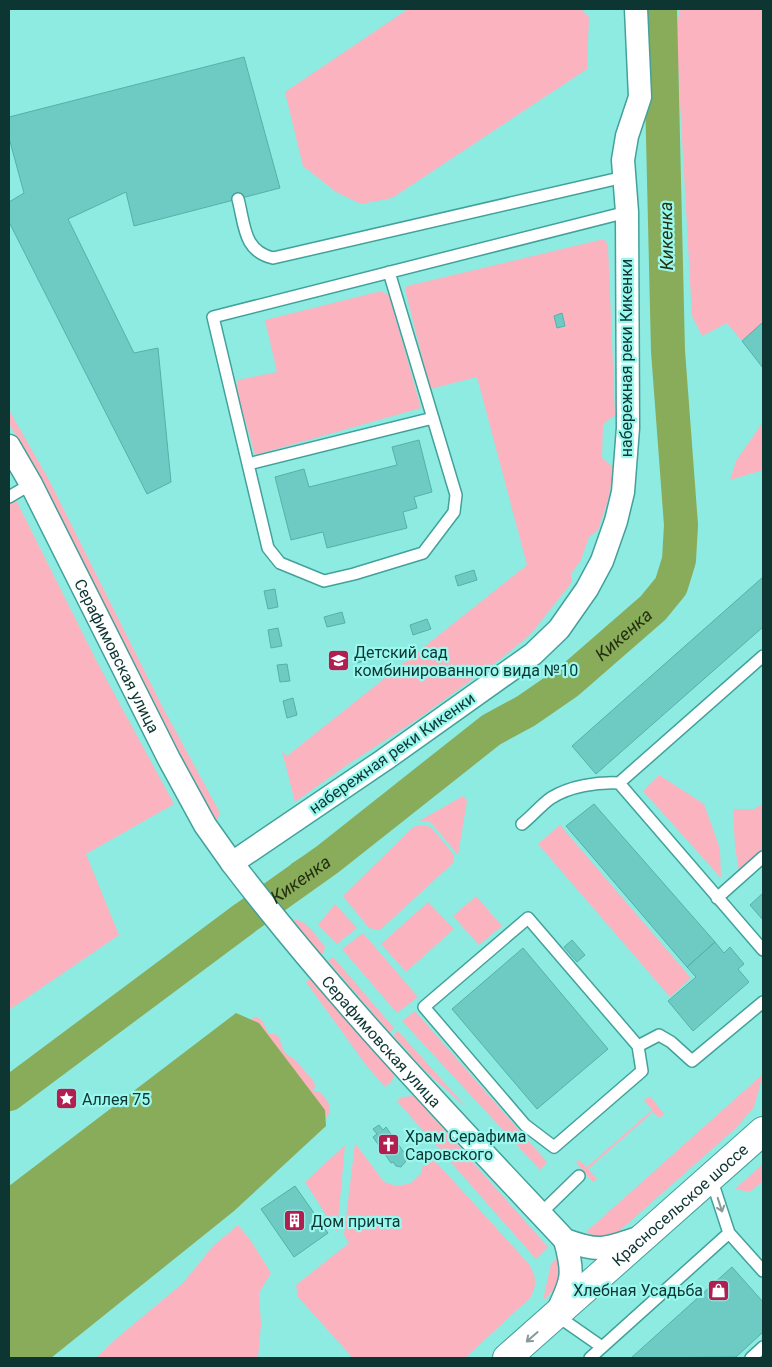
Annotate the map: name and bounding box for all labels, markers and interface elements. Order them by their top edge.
water label: Кикенка [655,201,677,271]
street label: набережная реки Кикенки [617,259,636,457]
street label: Серафимовская улица [71,575,164,736]
water label: Кикенка [590,604,656,665]
place label: Детский сад комбинированного вида №10 [354,643,578,680]
school or university icon: Детский сад комбинированного вида №10 [326,649,350,673]
street label: набережная реки Кикенки [305,688,479,818]
water label: Кикенка [266,850,334,907]
street label: Серафимовская улица [318,972,445,1111]
place icon: Аллея 75 [54,1087,78,1111]
place label: Аллея 75 [82,1090,150,1109]
place label: Храм Серафима Саровского [405,1127,527,1164]
church icon: Храм Серафима Саровского [377,1133,401,1157]
street label: Красносельское шоссе [608,1140,752,1270]
one-way arrow [715,1197,725,1213]
building icon: Дом причта [283,1209,307,1233]
place label: Дом причта [311,1212,400,1231]
shop icon: Хлебная Усадьба [707,1278,731,1302]
place label: Хлебная Усадьба [573,1281,703,1300]
one-way arrow [525,1331,538,1342]

